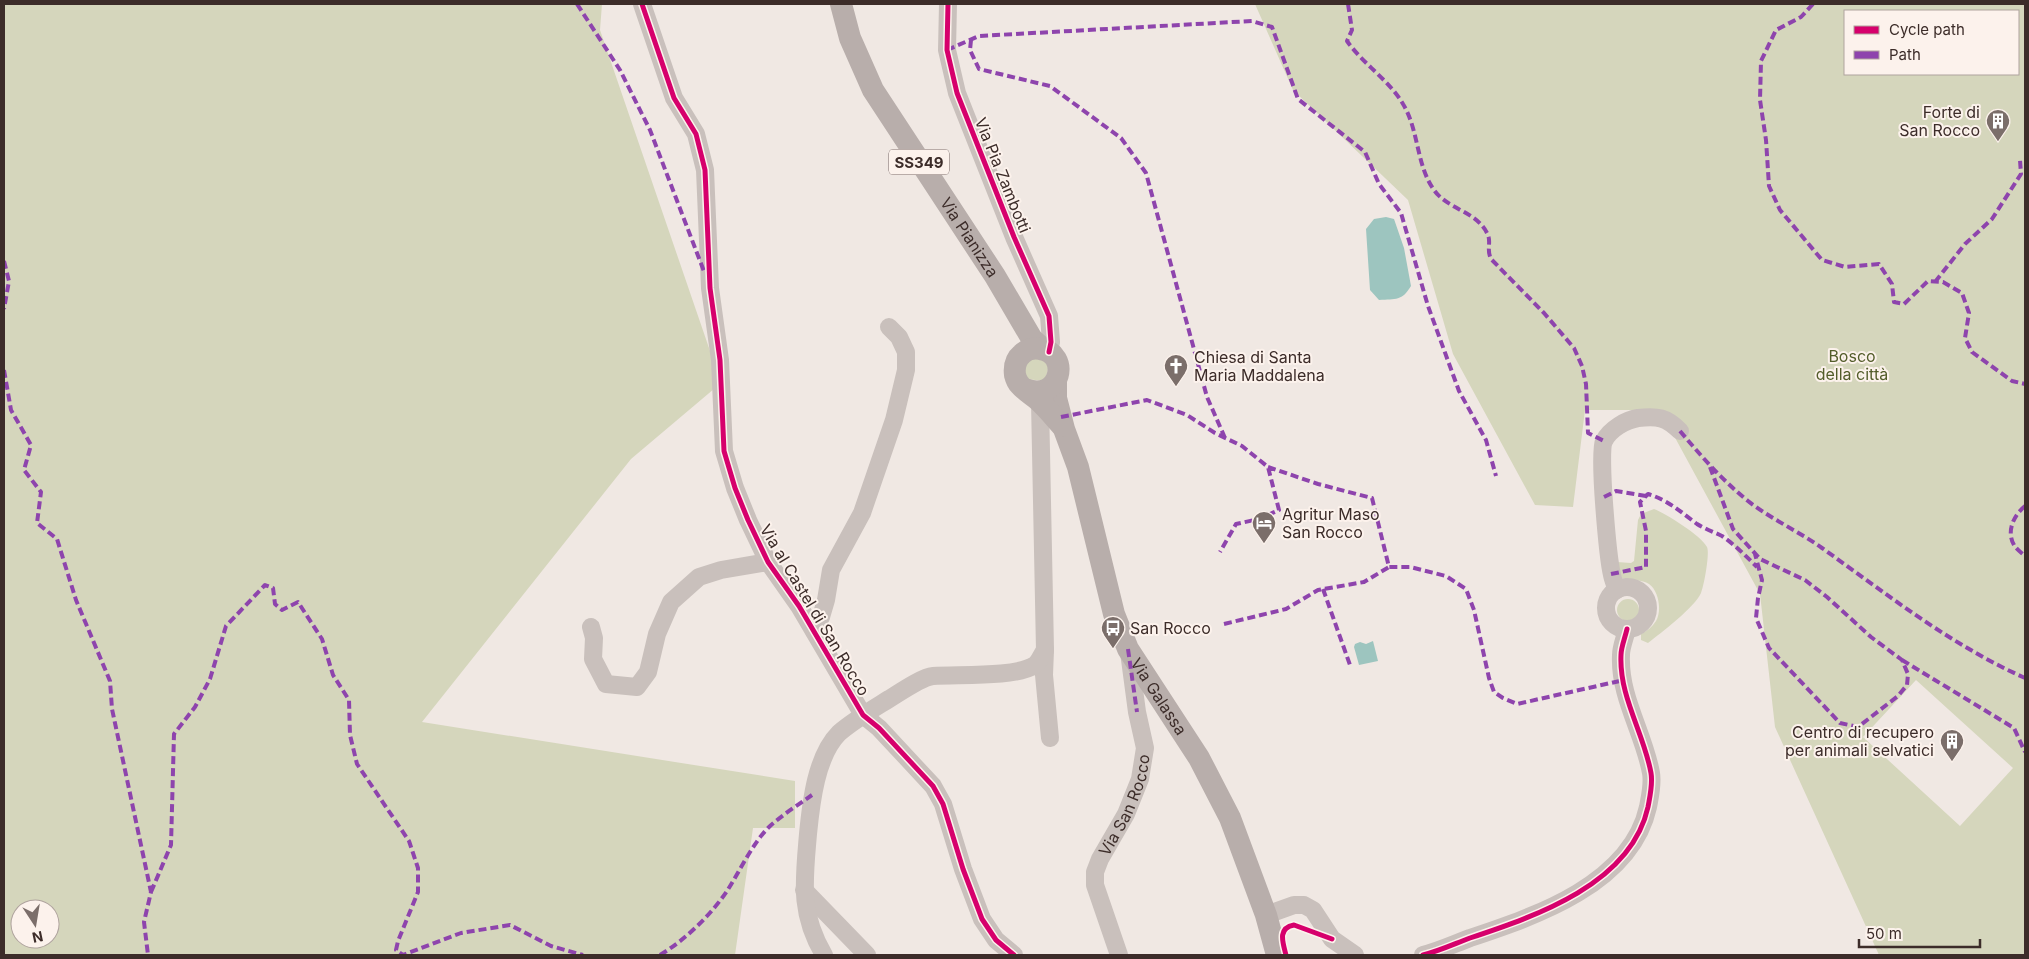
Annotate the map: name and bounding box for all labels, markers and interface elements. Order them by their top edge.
legend [1844,10,2019,75]
text: Cycle path [1889,20,1965,39]
text: Path [1889,45,1921,64]
place label: Forte di San Rocco [1899,102,1980,140]
building icon: Forte di San Rocco [1985,108,2011,142]
street label: Via Pia Zambotti [971,115,1035,235]
road number: SS349 [889,150,949,174]
street label: Via Pianizza [936,193,1003,281]
park label: Bosco della città [1816,346,1888,384]
place label: Chiesa di Santa Maria Maddalena [1194,347,1325,385]
church icon: Chiesa di Santa Maria Maddalena [1163,353,1189,387]
place label: Agritur Maso San Rocco [1282,504,1380,542]
hotel icon: Agritur Maso San Rocco [1251,510,1277,544]
street label: Via al Castel di San Rocco [756,521,874,699]
bus stop icon: San Rocco [1100,615,1126,649]
place label: San Rocco [1130,618,1211,638]
street label: Via Galassa [1126,654,1191,739]
place label: Centro di recupero per animali selvatici [1785,722,1934,760]
building icon: Centro di recupero per animali selvatici [1939,728,1965,762]
street label: Via San Rocco [1094,753,1154,859]
north arrow [10,899,60,949]
scale bar [1859,916,1980,948]
text: 50 m [1866,924,1902,943]
text: N [31,928,45,947]

